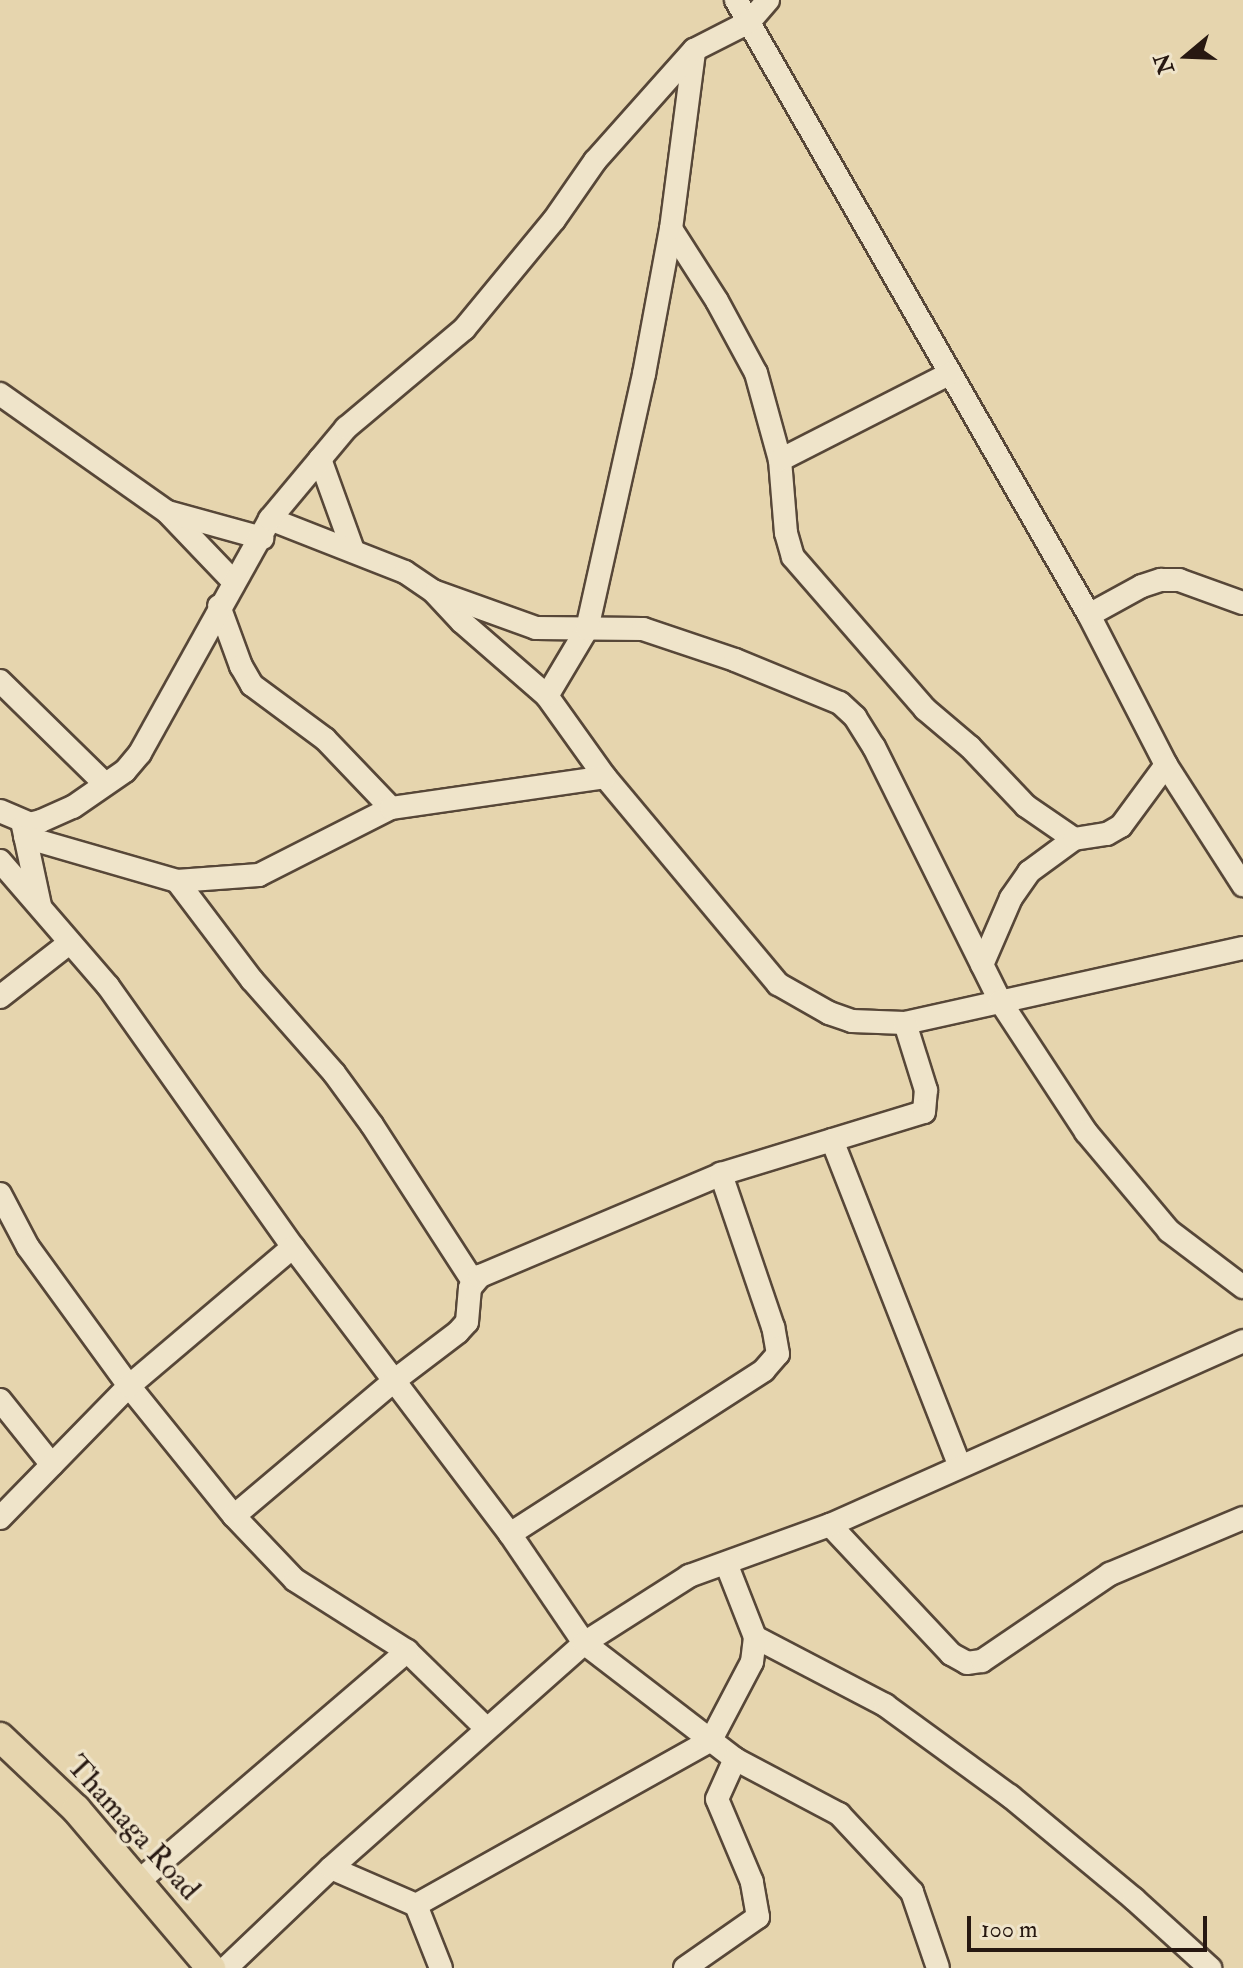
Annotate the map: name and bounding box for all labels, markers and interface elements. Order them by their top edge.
north arrow [1147,16,1227,96]
text: N [1148,50,1181,78]
street label: Thamaga Road [59,1748,207,1908]
scale bar [971,1900,1211,1950]
text: 100 m [981,1914,1038,1945]

